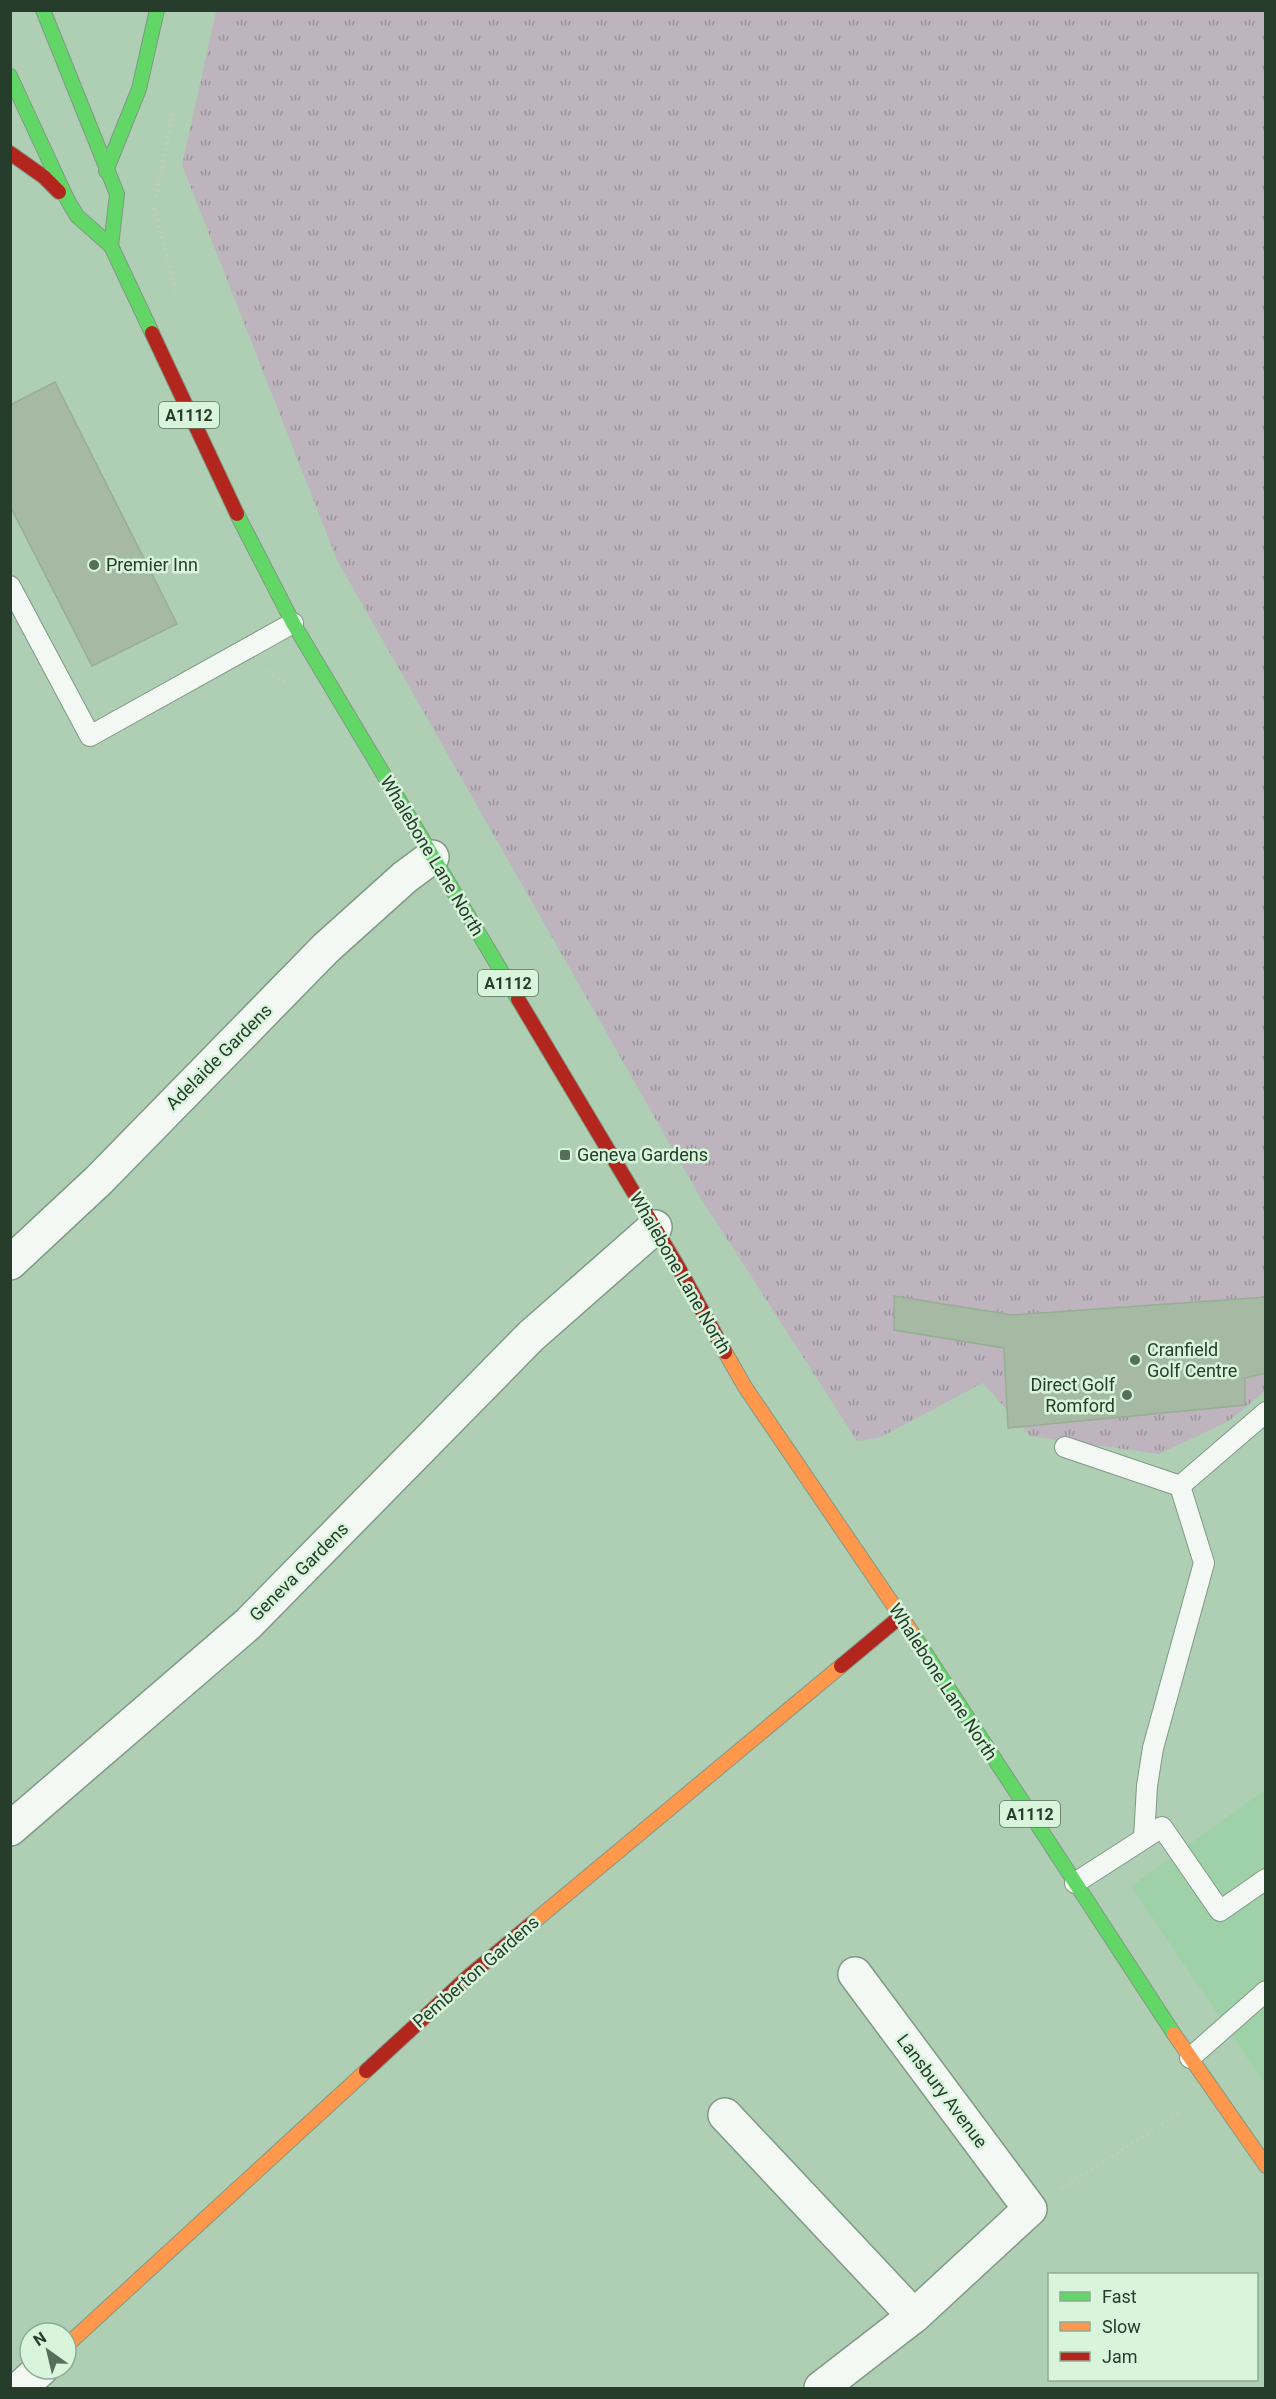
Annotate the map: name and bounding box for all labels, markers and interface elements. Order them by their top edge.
road number: A1112 [159,402,219,428]
place label: Premier Inn [106,554,198,575]
marker: Premier Inn [87,558,101,572]
street label: Whalebone Lane North [376,772,489,940]
road number: A1112 [478,970,538,996]
street label: Adelaide Gardens [161,999,276,1114]
place label: Geneva Gardens [577,1144,708,1165]
marker: Geneva Gardens [558,1148,572,1162]
street label: Whalebone Lane North [626,1188,735,1357]
place label: Cranfield Golf Centre [1147,1339,1237,1381]
marker: Cranfield Golf Centre [1128,1353,1142,1367]
place label: Direct Golf Romford [1030,1374,1116,1416]
marker: Direct Golf Romford [1120,1388,1134,1402]
street label: Geneva Gardens [245,1518,352,1625]
street label: Whalebone Lane North [885,1599,1002,1764]
road number: A1112 [1000,1801,1060,1827]
street label: Pemberton Gardens [408,1911,543,2032]
street label: Lansbury Avenue [893,2030,992,2152]
legend [1048,2273,1258,2381]
text: Fast [1102,2286,1137,2307]
text: Slow [1102,2316,1141,2337]
north arrow [18,2321,78,2381]
text: N [30,2328,50,2350]
text: Jam [1102,2346,1138,2367]

